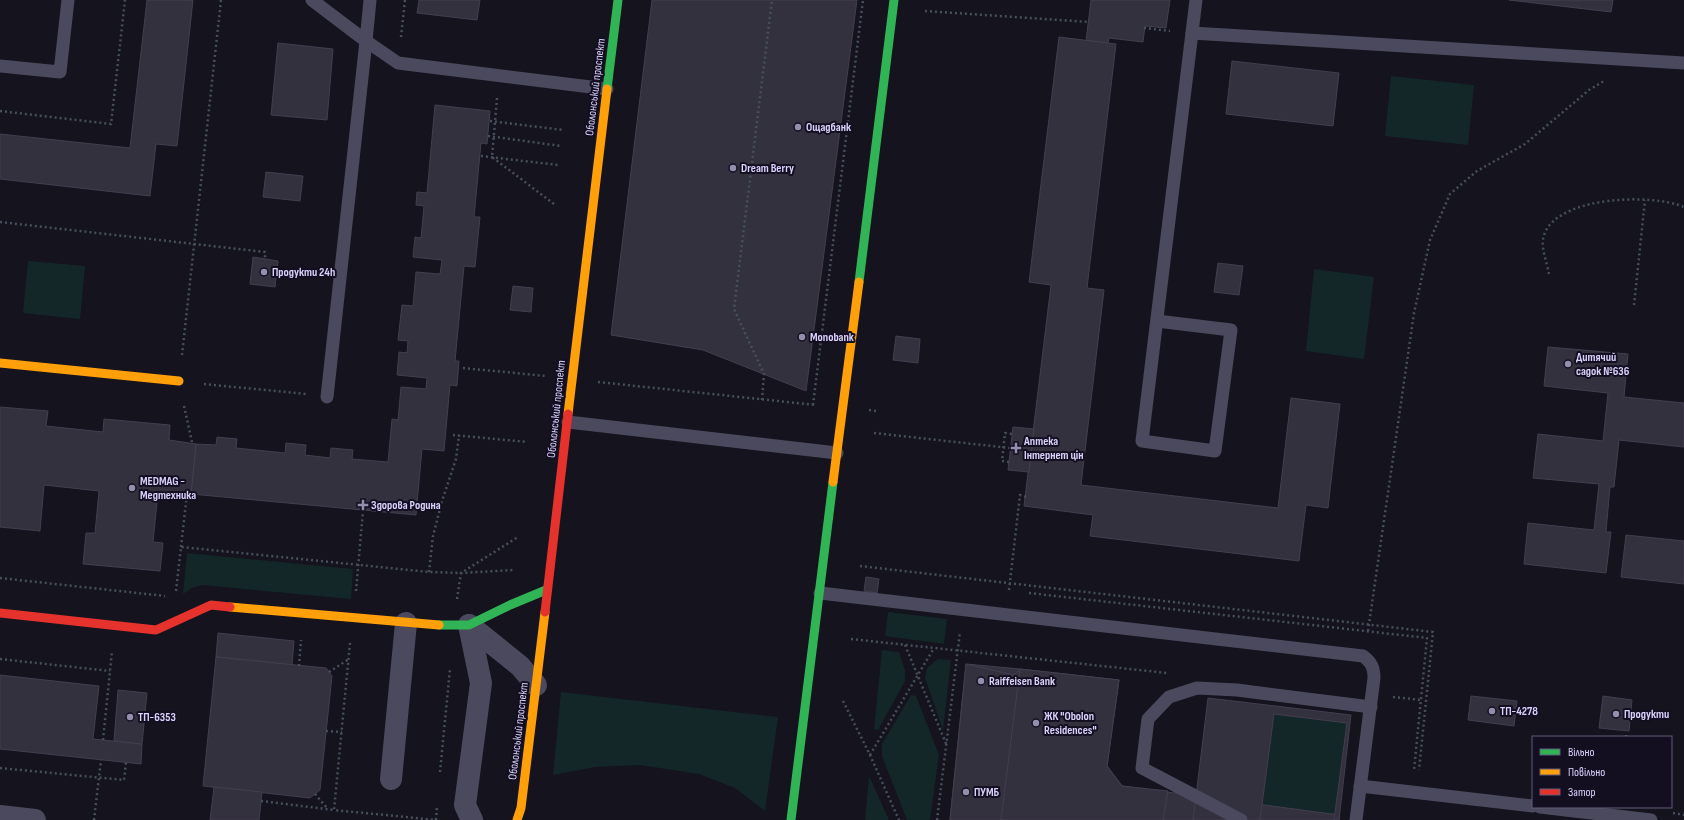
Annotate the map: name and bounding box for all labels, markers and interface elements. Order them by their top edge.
street label: Оболонський проспект [582,37,609,137]
place label: Ощадбанк [806,120,852,135]
marker: Ощадбанк [793,122,803,132]
place label: Dream Berry [741,161,794,176]
marker: Dream Berry [728,163,738,173]
place label: Продукти 24h [272,265,335,280]
marker: Продукти 24h [259,267,269,277]
place label: Monobank [810,330,854,345]
marker: Monobank [797,332,807,342]
place label: Дитячий садок №636 [1576,350,1630,379]
street label: Оболонський проспект [544,359,569,459]
marker: Дитячий садок №636 [1563,359,1573,369]
place label: Аптека Інтернет цін [1023,434,1084,463]
marker: Аптека Інтернет цін [1011,443,1021,453]
place label: MEDMAG - Медтехника [140,474,196,503]
marker: MEDMAG - Медтехника [127,483,137,493]
place label: Здорова Родина [371,498,441,513]
marker: Здорова Родина [358,500,368,510]
place label: Raiffeisen Bank [989,674,1055,689]
marker: Raiffeisen Bank [976,676,986,686]
street label: Оболонський проспект [505,681,532,781]
place label: ТП-4278 [1500,704,1538,719]
marker: ТП-4278 [1487,706,1497,716]
place label: Продукти [1624,707,1669,722]
place label: ЖК "Obolon Residences" [1044,709,1097,738]
marker: Продукти [1611,709,1621,719]
place label: ТП-6353 [138,710,176,725]
marker: ТП-6353 [125,712,135,722]
marker: ЖК "Obolon Residences" [1031,718,1041,728]
legend [1532,736,1672,808]
text: Вільно [1568,745,1594,760]
text: Повільно [1568,765,1605,780]
place label: ПУМБ [974,785,1000,800]
text: Затор [1568,785,1596,800]
marker: ПУМБ [961,787,971,797]

